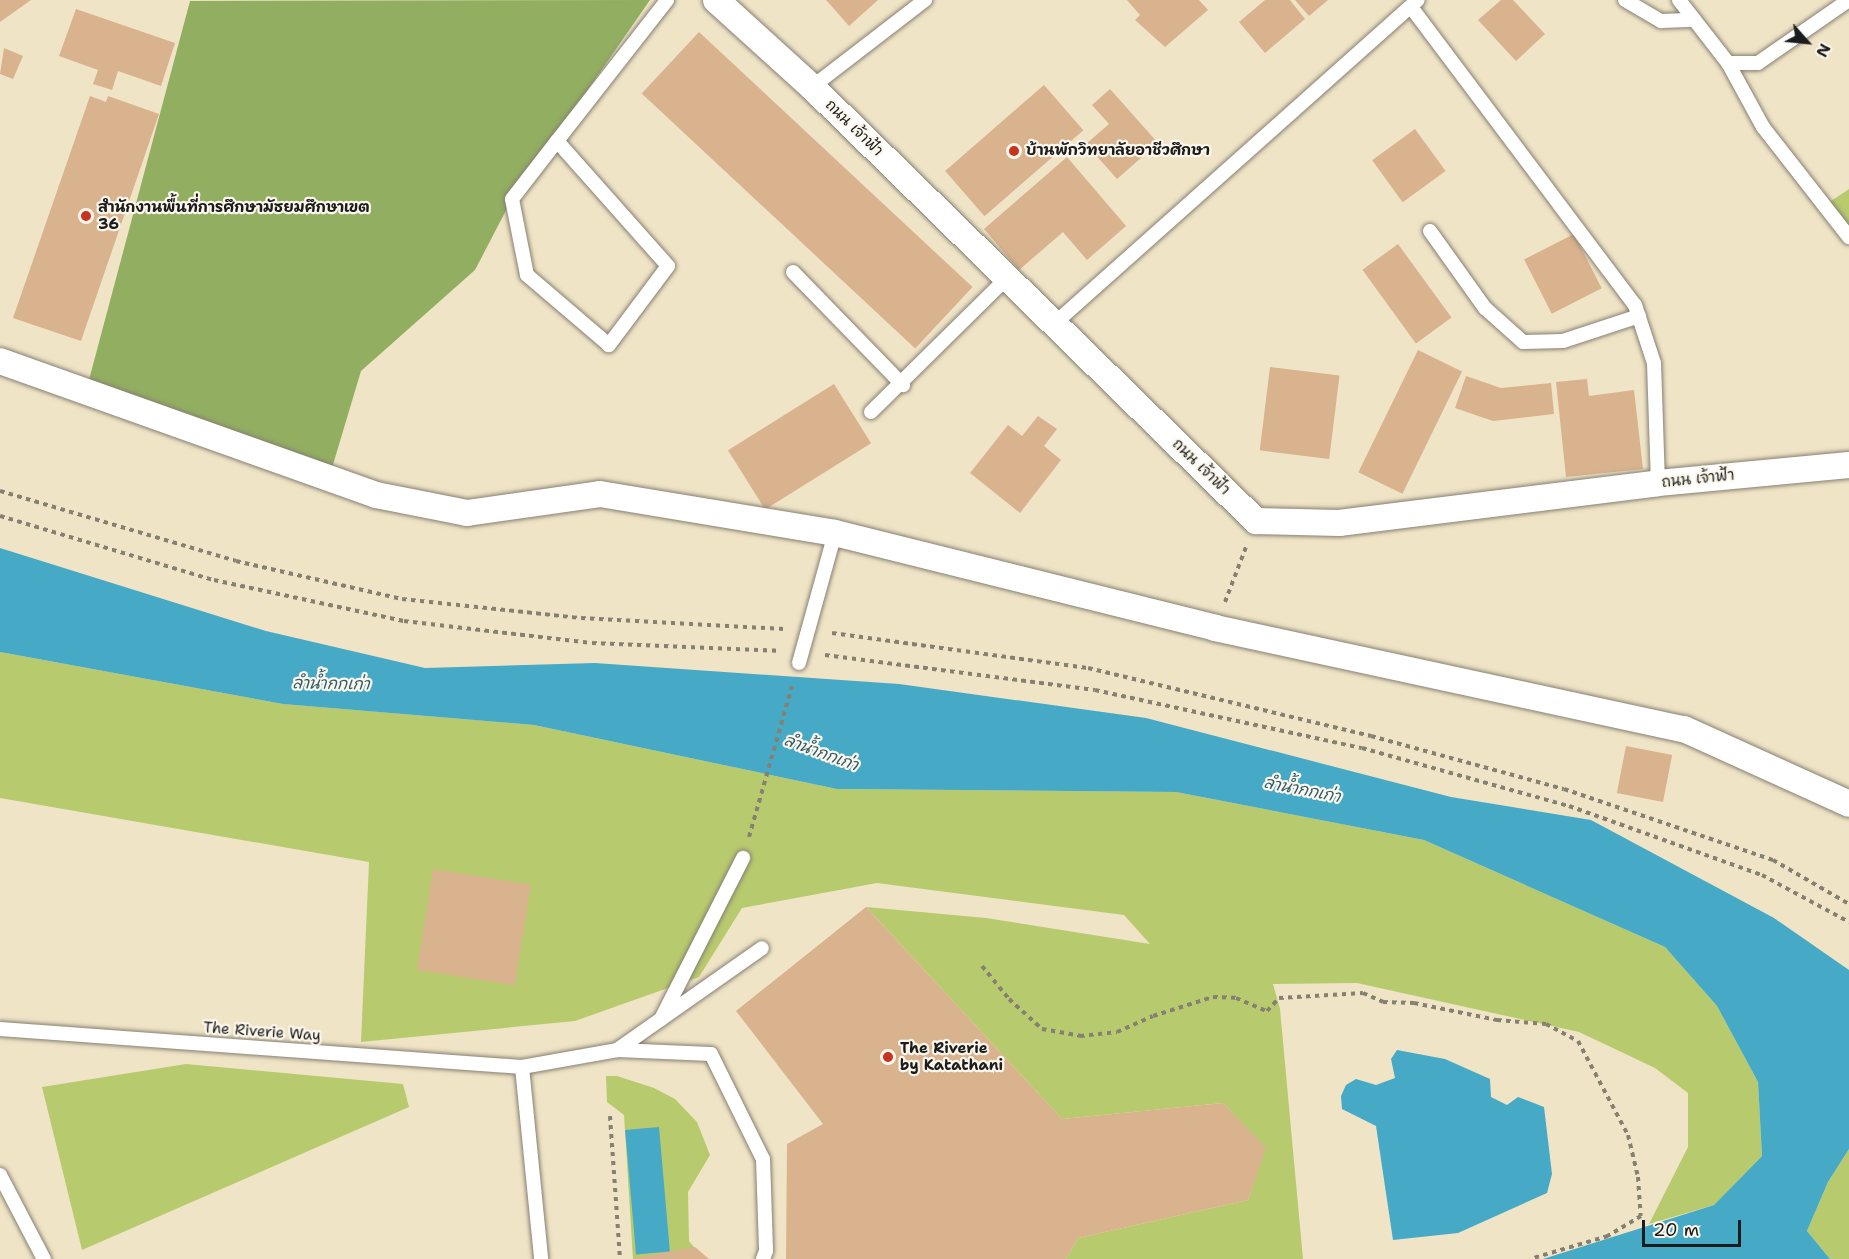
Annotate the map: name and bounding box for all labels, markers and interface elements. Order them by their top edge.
north arrow [1777,12,1837,72]
text: N [1811,40,1836,61]
street label: ถนน เจ้าฟ้า [821,96,887,160]
place label: บ้านพักวิทยาลัยอาชีวศึกษา [1026,142,1210,160]
marker: บ้านพักวิทยาลัยอาชีวศึกษา [1007,144,1021,158]
place label: สำนักงานพื้นที่การศึกษามัธยมศึกษาเขต 36 [98,198,370,233]
marker: สำนักงานพื้นที่การศึกษามัธยมศึกษาเขต 36 [79,209,93,223]
street label: ถนน เจ้าฟ้า [1168,435,1234,499]
street label: ถนน เจ้าฟ้า [1661,466,1735,492]
water label: ลำน้ำกกเก่า [292,674,370,694]
water label: ลำน้ำกกเก่า [781,731,861,775]
water label: ลำน้ำกกเก่า [1262,773,1342,807]
street label: The Riverie Way [203,1019,321,1045]
place label: The Riverie by Katathani [900,1039,1003,1074]
marker: The Riverie by Katathani [881,1050,895,1064]
scale bar [1645,1208,1744,1246]
text: 20 m [1653,1218,1699,1242]

